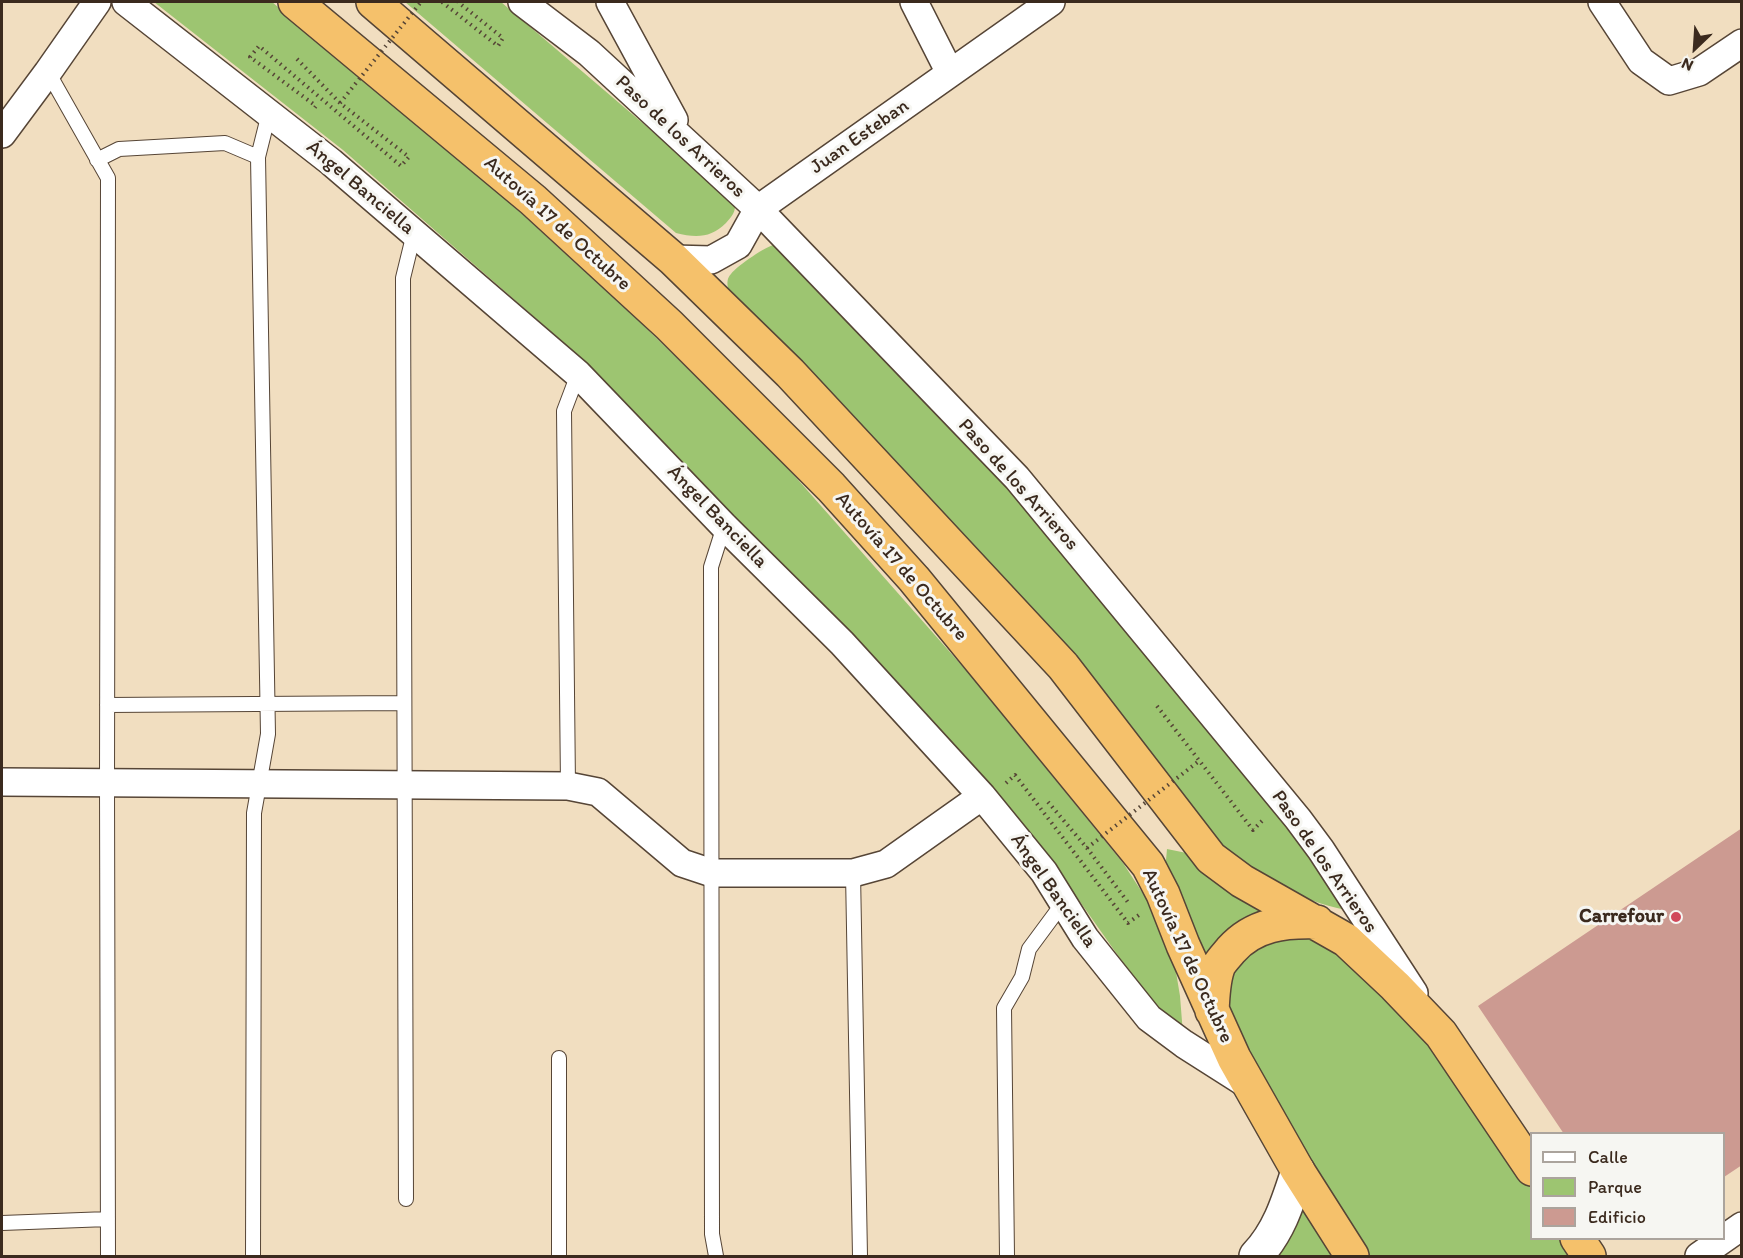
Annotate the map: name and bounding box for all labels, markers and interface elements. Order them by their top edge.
north arrow [1665,18,1725,78]
text: N [1678,54,1696,76]
street label: Paso de los Arrieros [610,71,750,203]
street label: Juan Esteban [806,94,914,180]
street label: Ángel Banciella [301,136,419,240]
street label: Autovía 17 de Octubre [479,152,635,296]
street label: Paso de los Arrieros [953,414,1083,556]
street label: Ángel Banciella [662,460,772,574]
street label: Autovía 17 de Octubre [830,488,972,646]
street label: Paso de los Arrieros [1266,786,1382,938]
street label: Ángel Banciella [1005,829,1101,953]
street label: Autovía 17 de Octubre [1136,865,1238,1047]
place label: Carrefour [1579,905,1664,929]
marker: Carrefour [1669,910,1683,924]
legend [1530,1132,1725,1240]
text: Calle [1588,1146,1628,1168]
text: Parque [1588,1176,1642,1198]
text: Edificio [1588,1206,1646,1228]

